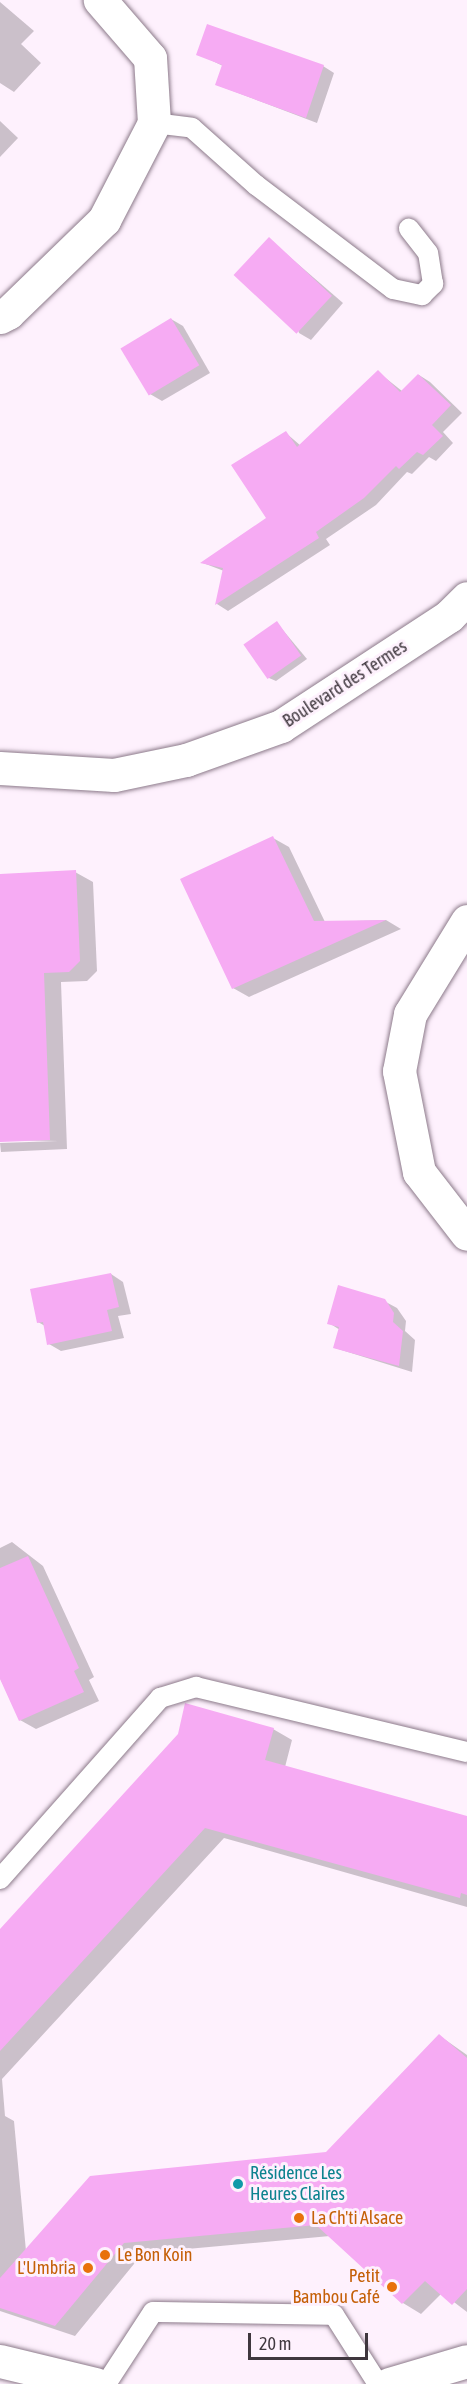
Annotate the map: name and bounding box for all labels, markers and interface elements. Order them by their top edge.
street label: Boulevard des Termes [279,636,411,732]
place label: Résidence Les Heures Claires [250,2163,345,2206]
marker: Résidence Les Heures Claires [231,2177,245,2191]
place label: La Ch'ti Alsace [311,2207,403,2229]
marker: La Ch'ti Alsace [292,2211,306,2225]
place label: Le Bon Koin [117,2244,193,2266]
marker: Le Bon Koin [98,2248,112,2262]
place label: L'Umbria [17,2257,76,2279]
marker: L'Umbria [81,2261,95,2275]
place label: Petit Bambou Café [292,2266,380,2308]
marker: Petit Bambou Café [385,2280,399,2294]
scale bar [251,2321,371,2359]
text: 20 m [259,2333,291,2354]

